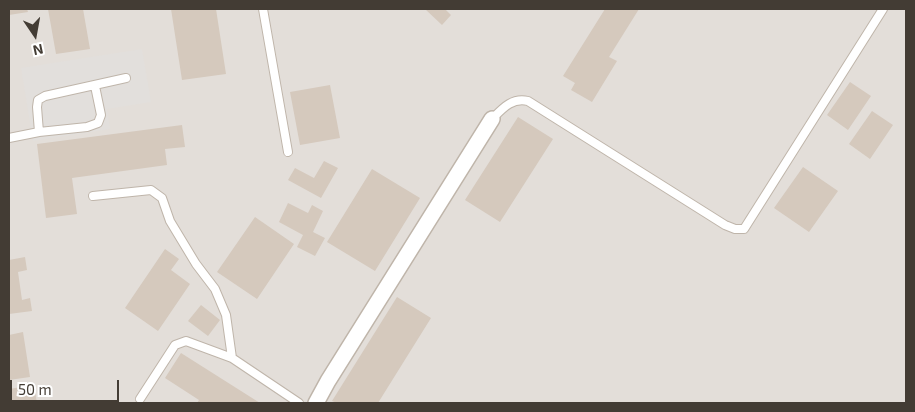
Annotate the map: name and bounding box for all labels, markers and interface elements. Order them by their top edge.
north arrow [10,10,60,60]
text: N [32,41,45,60]
scale bar [12,370,121,402]
text: 50 m [18,380,52,398]

